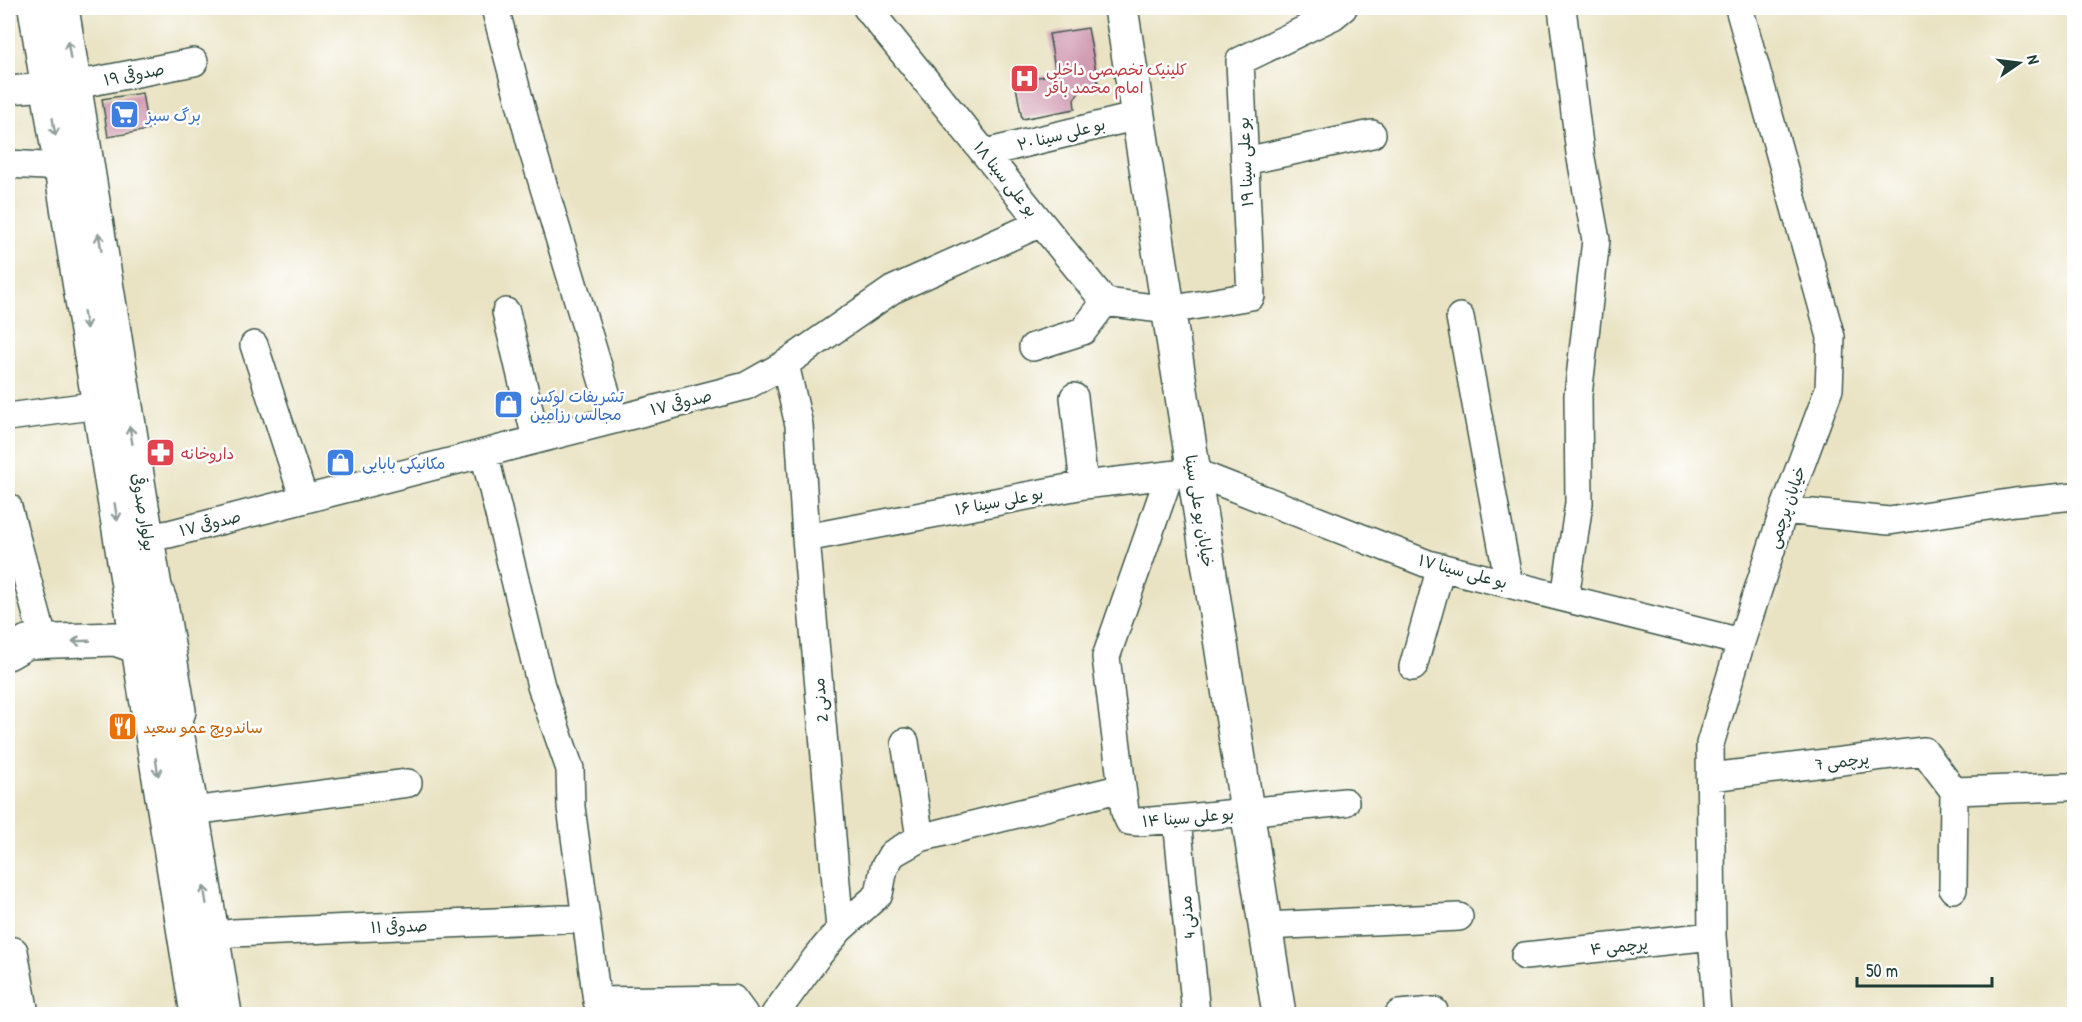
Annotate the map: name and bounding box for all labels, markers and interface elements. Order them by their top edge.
north arrow [1989,33,2049,93]
one-way arrow [63,40,74,60]
text: N [2022,53,2045,67]
street label: صدوقی ۱۹ [102,57,166,91]
place label: کلینیک تخصصی داخلی امام محمد باقر [1044,58,1187,100]
hospital icon: کلینیک تخصصی داخلی امام محمد باقر [1009,62,1041,94]
supermarket icon: برگ سبز [109,99,141,131]
place label: برگ سبز [144,104,201,126]
street label: بو علی سینا ۲۰ [1015,112,1107,156]
street label: بو علی سینا ۱۹ [1232,116,1258,208]
one-way arrow [49,117,60,137]
street label: بو علی سینا ۱۸ [969,137,1043,221]
one-way arrow [94,233,105,252]
one-way arrow [80,310,91,329]
street label: صدوقی ۱۷ [648,384,714,420]
place label: تشریفات لوکس مجالس رزامین [530,385,624,425]
shop icon: تشریفات لوکس مجالس رزامین [493,389,525,421]
one-way arrow [125,425,136,445]
pharmacy icon: داروخانه [144,437,176,469]
place label: داروخانه [181,442,234,464]
shop icon: مکانیکی بابایی [325,447,357,479]
place label: مکانیکی بابایی [362,452,445,474]
street label: خیابان بو علی سینا [1180,453,1220,569]
street label: خیابان پرچمی [1762,463,1810,551]
street label: بولوار صدوقی [127,471,161,553]
street label: بو علی سینا ۱۶ [953,482,1045,520]
one-way arrow [111,502,122,522]
street label: صدوقی ۱۷ [177,505,243,541]
street label: بو علی سینا ۱۷ [1416,549,1510,593]
one-way arrow [71,635,91,646]
street label: مدنی 2 [807,677,833,723]
restaurant icon: ساندویچ عمو سعید [106,711,138,743]
place label: ساندویچ عمو سعید [143,716,263,738]
street label: پرچمی 7 [1814,747,1870,775]
one-way arrow [152,757,163,777]
street label: بو علی سینا ۱۴ [1141,802,1235,832]
one-way arrow [200,885,211,905]
street label: مدنی 4 [1174,895,1200,939]
street label: صدوقی ۱۱ [370,914,428,938]
street label: پرچمی ۴ [1589,932,1649,960]
scale bar [1857,950,1992,988]
text: 50 m [1866,958,1898,983]

